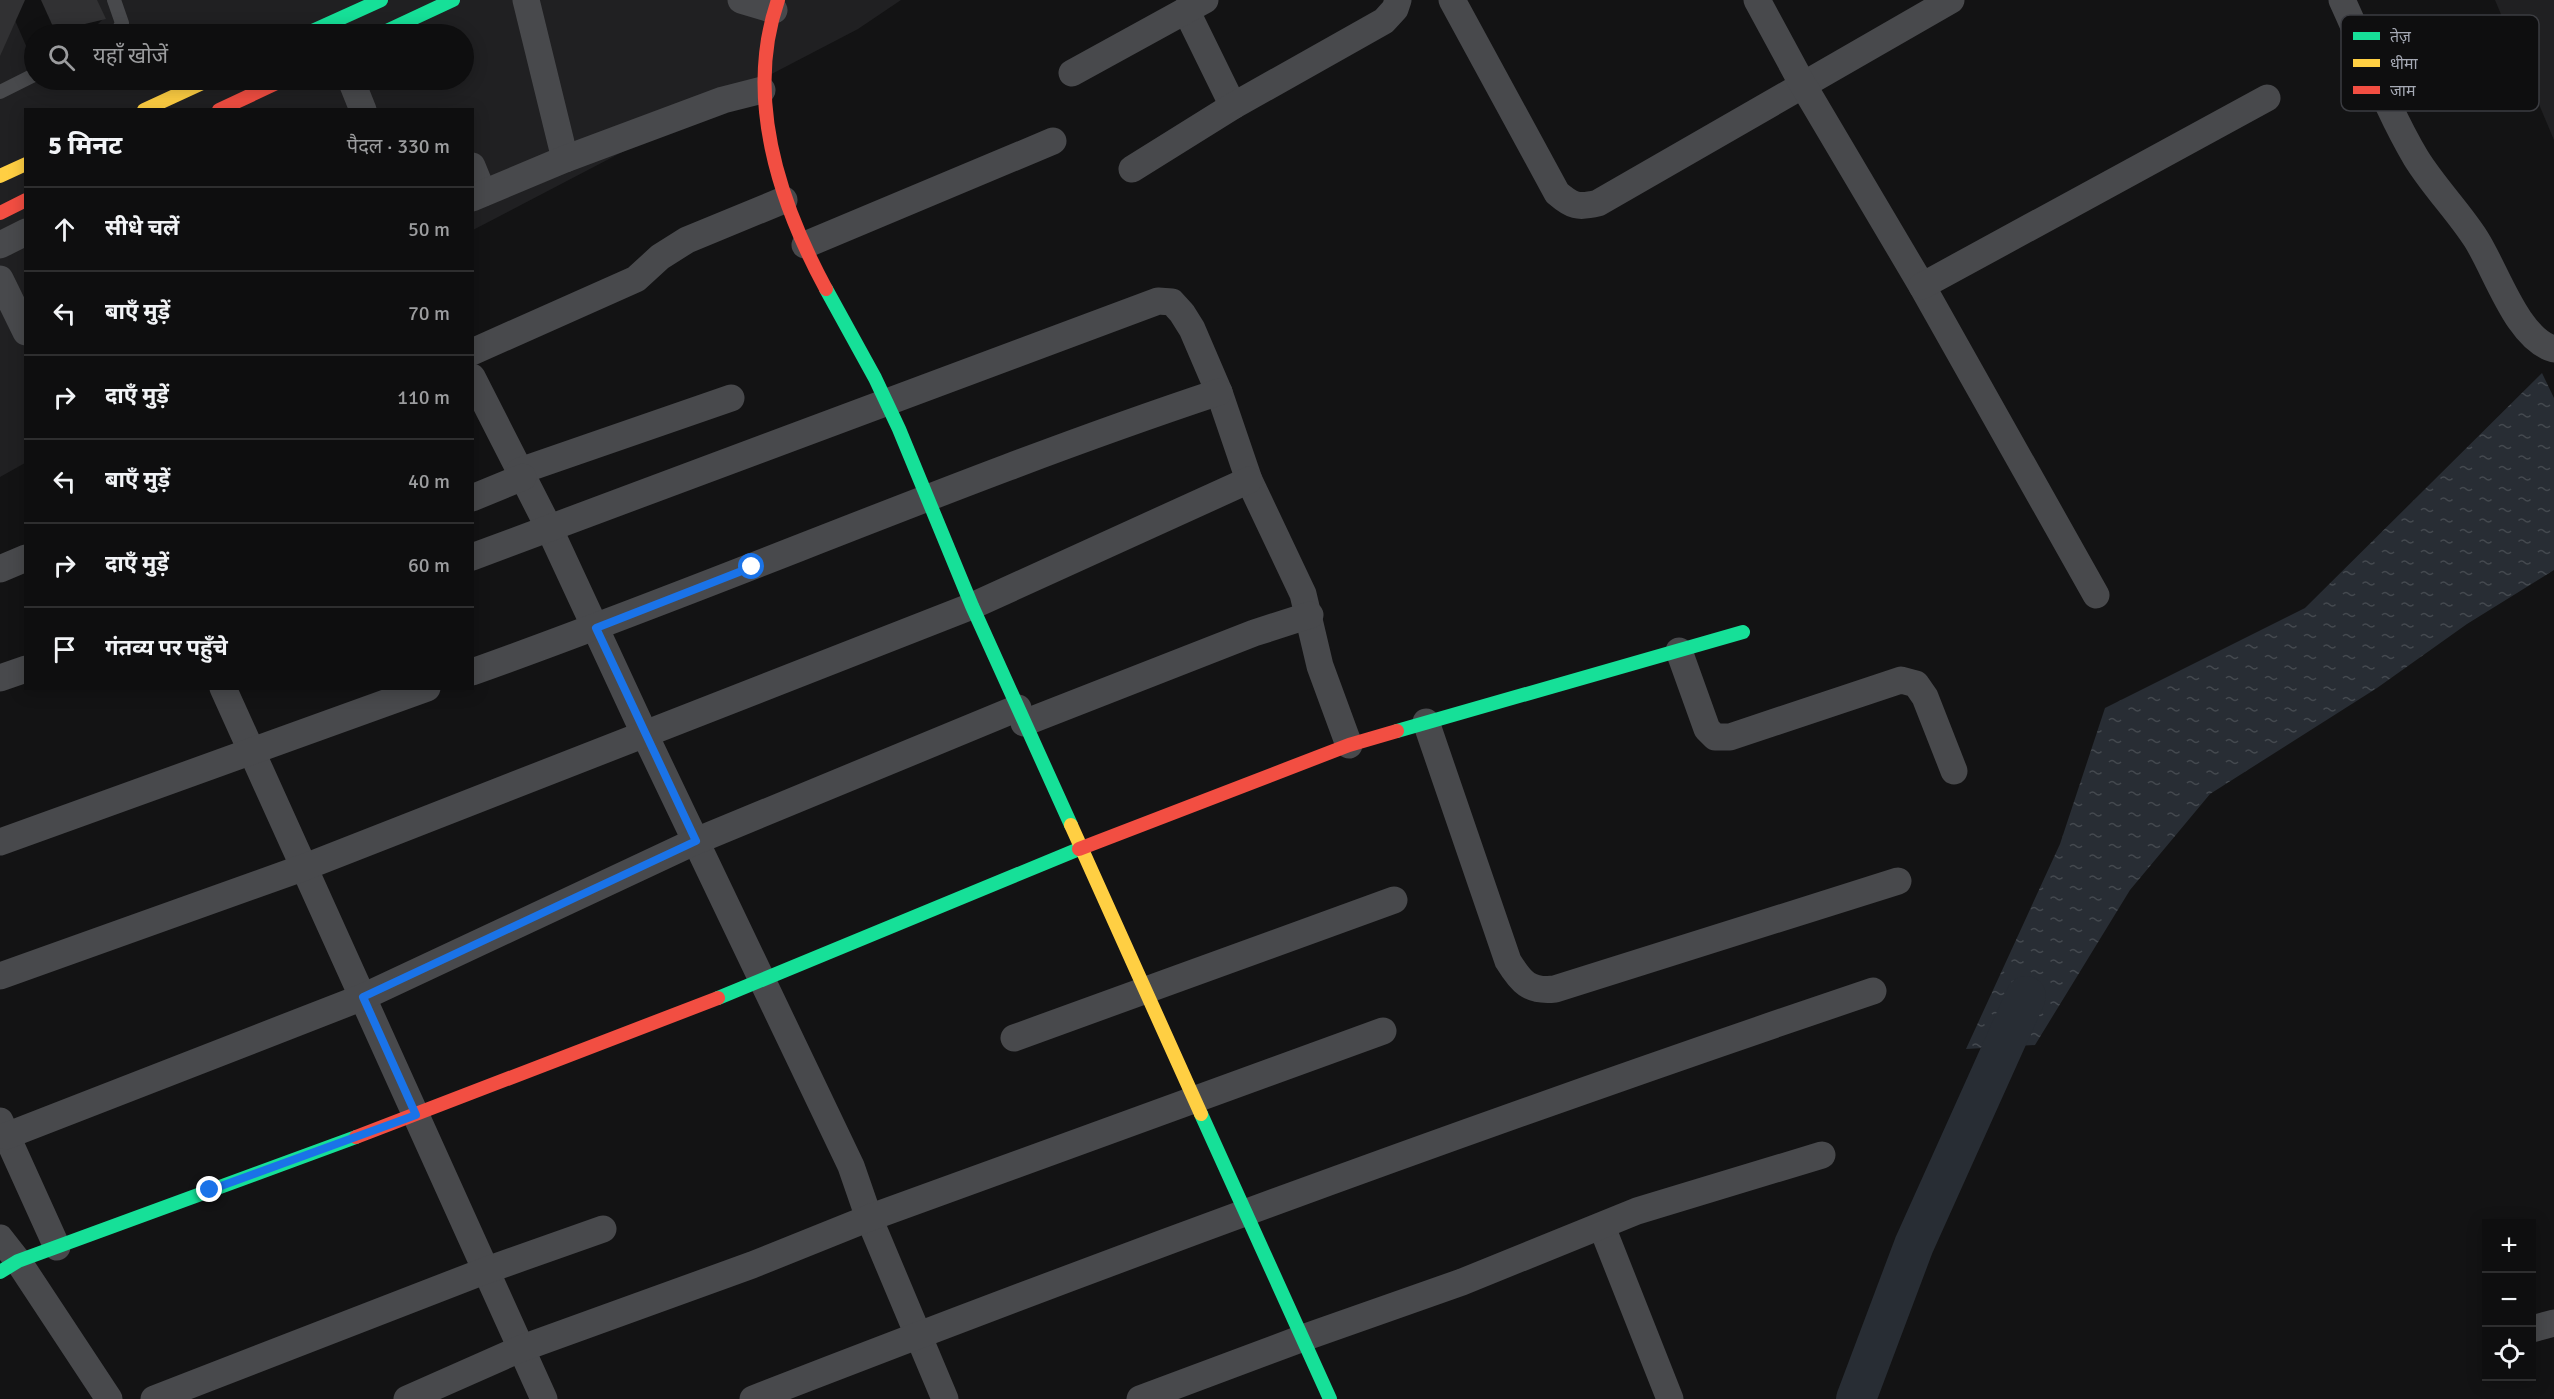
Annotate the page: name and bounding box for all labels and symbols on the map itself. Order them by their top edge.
legend [2341,15,2539,111]
text: तेज़ [2390,27,2412,47]
text: धीमा [2390,54,2419,74]
text: जाम [2390,81,2416,101]
route start [738,553,764,579]
route end [196,1176,222,1202]

